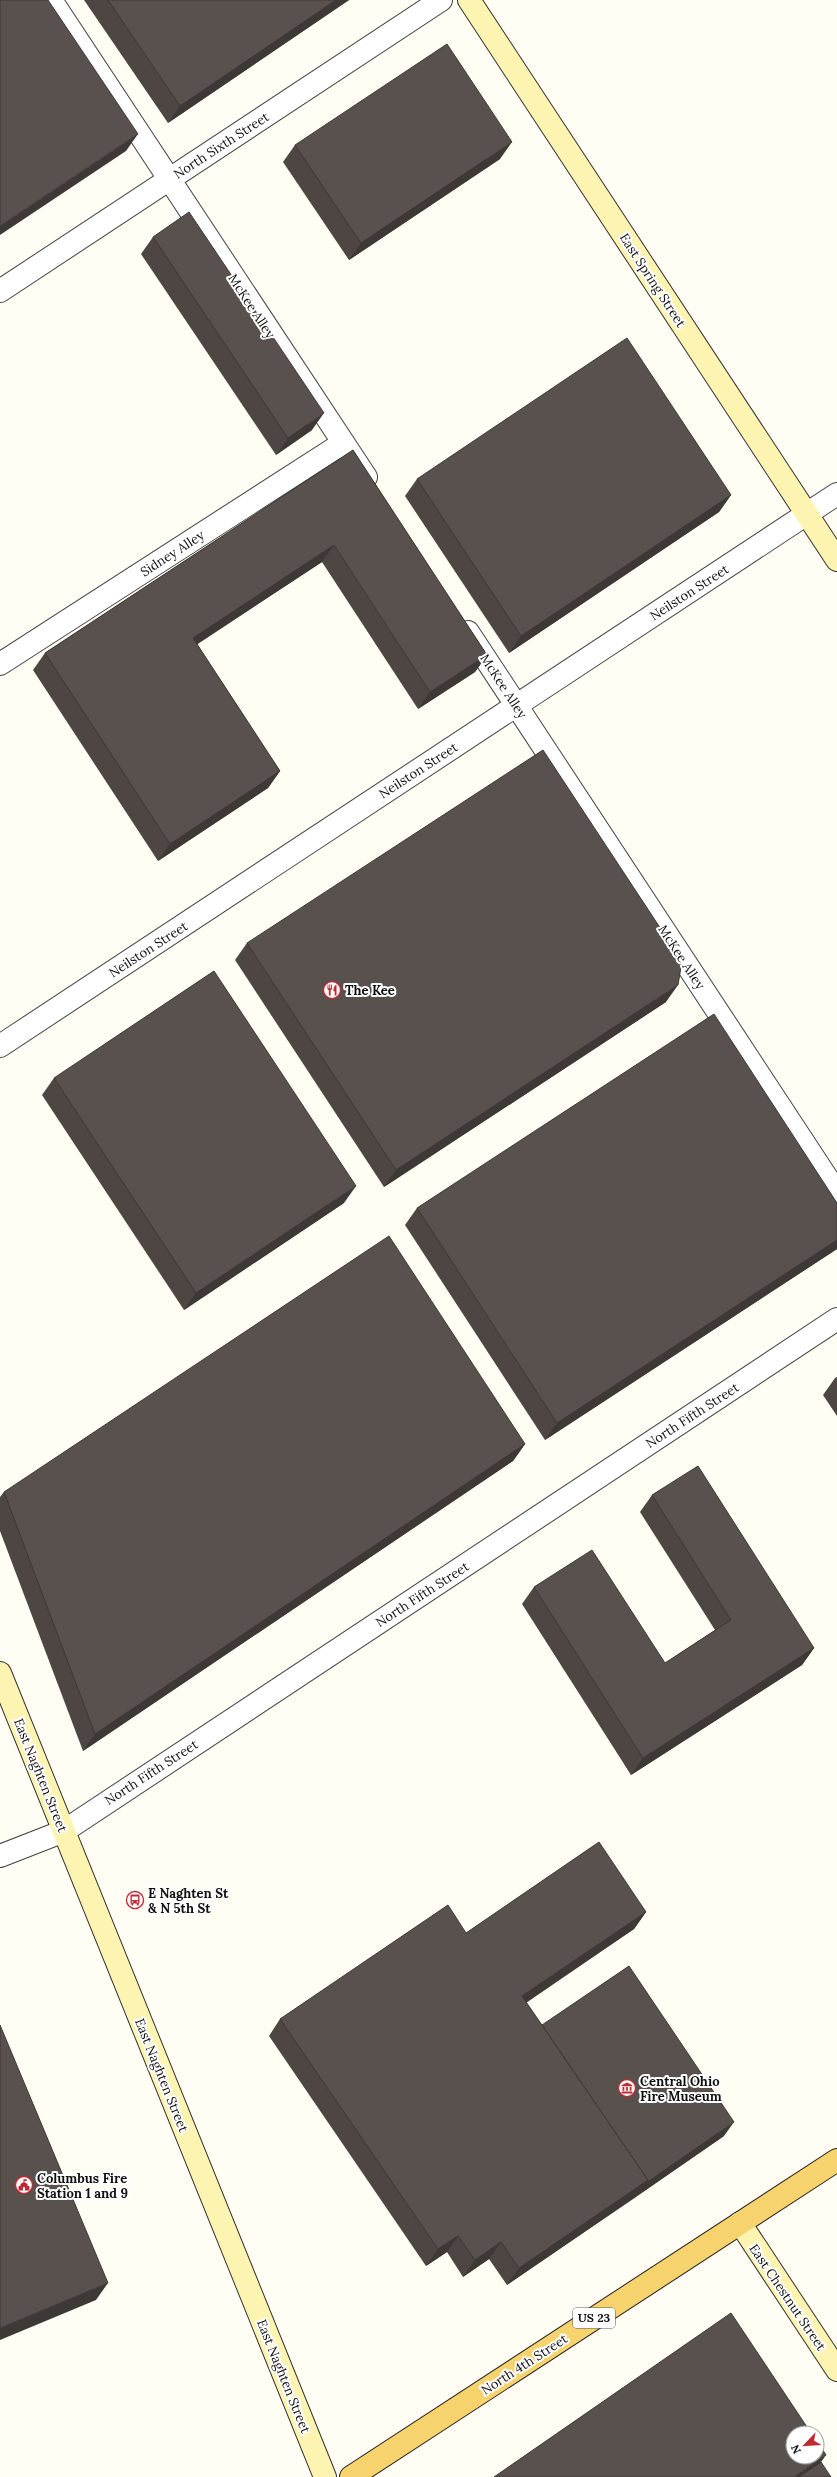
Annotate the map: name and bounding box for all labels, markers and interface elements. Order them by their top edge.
street label: North Sixth Street [170,108,272,183]
street label: East Spring Street [616,230,689,331]
street label: McKee Alley [224,271,279,342]
street label: Sidney Alley [137,526,208,580]
street label: Neilston Street [647,561,732,624]
street label: McKee Alley [476,651,531,722]
street label: Neilston Street [376,739,461,802]
street label: Neilston Street [106,918,191,981]
street label: McKee Alley [654,922,709,993]
restaurant icon: The Kee [322,980,342,1000]
place label: The Kee [345,982,395,999]
street label: North Fifth Street [642,1379,742,1452]
street label: North Fifth Street [372,1558,472,1631]
street label: East Naghten Street [10,1716,71,1835]
street label: North Fifth Street [101,1736,201,1809]
place label: E Naghten St & N 5th St [148,1885,229,1917]
bus stop icon: E Naghten St & N 5th St [125,1890,145,1910]
street label: East Naghten Street [131,2016,192,2135]
place label: Central Ohio Fire Museum [640,2073,722,2105]
museum icon: Central Ohio Fire Museum [617,2078,637,2098]
place label: Columbus Fire Station 1 and 9 [37,2170,128,2202]
public building icon: Columbus Fire Station 1 and 9 [14,2175,34,2195]
street label: East Chestnut Street [746,2241,830,2354]
road number: US 23 [573,2308,615,2328]
street label: East Naghten Street [253,2317,314,2436]
street label: North 4th Street [478,2330,571,2399]
north arrow [785,2425,825,2465]
text: N [788,2442,804,2456]

